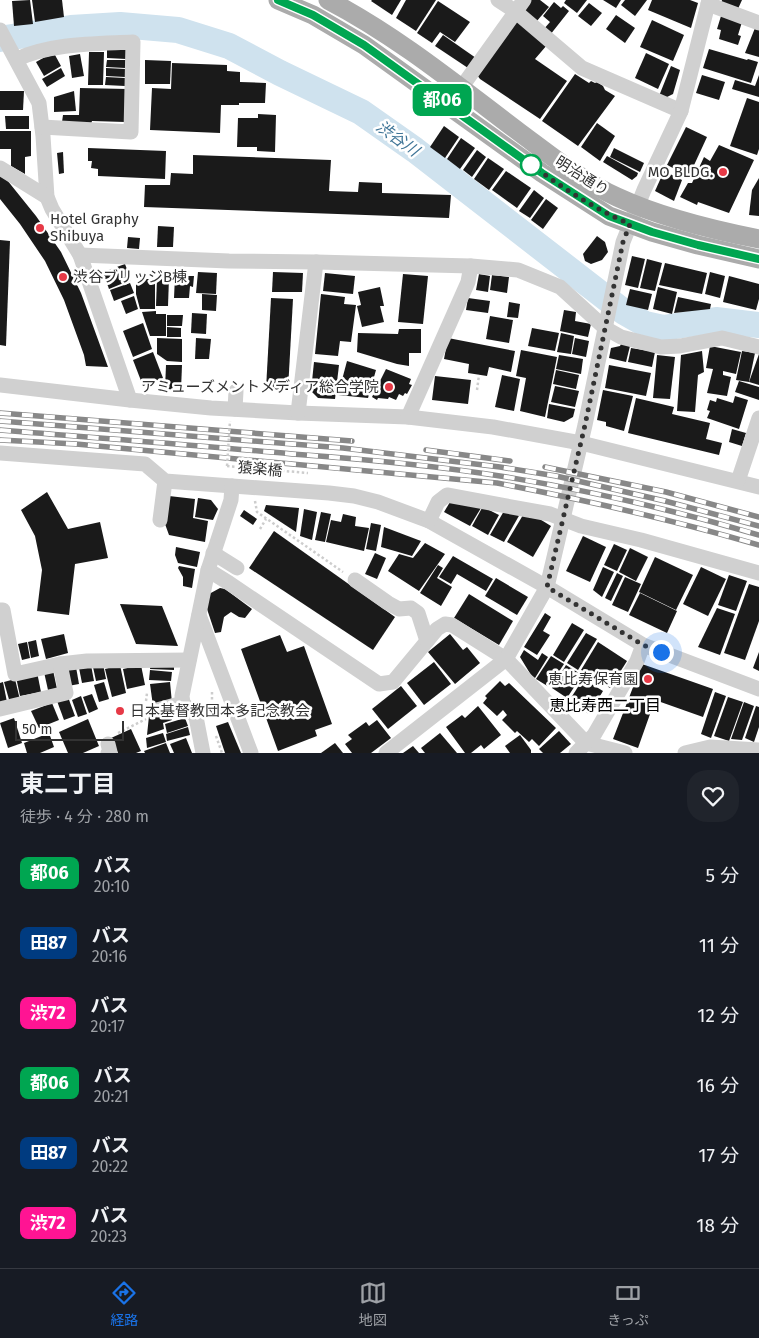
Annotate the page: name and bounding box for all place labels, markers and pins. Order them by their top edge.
unlabelled marker [520,154,542,176]
place label: MO BLDG. [648,163,713,181]
marker: MO BLDG. [717,166,729,178]
place label: Hotel Graphy Shibuya [50,210,139,245]
marker: Hotel Graphy Shibuya [34,222,46,234]
place label: 渋谷ブリッジB棟 [73,268,187,286]
marker: 渋谷ブリッジB棟 [57,271,69,283]
place label: アミューズメントメディア総合学院 [141,378,379,396]
marker: アミューズメントメディア総合学院 [383,381,395,393]
place label: 恵比寿保育園 [548,670,638,688]
marker: 恵比寿保育園 [642,673,654,685]
place label: 日本基督教団本多記念教会 [130,702,310,720]
marker: 日本基督教団本多記念教会 [114,705,126,717]

